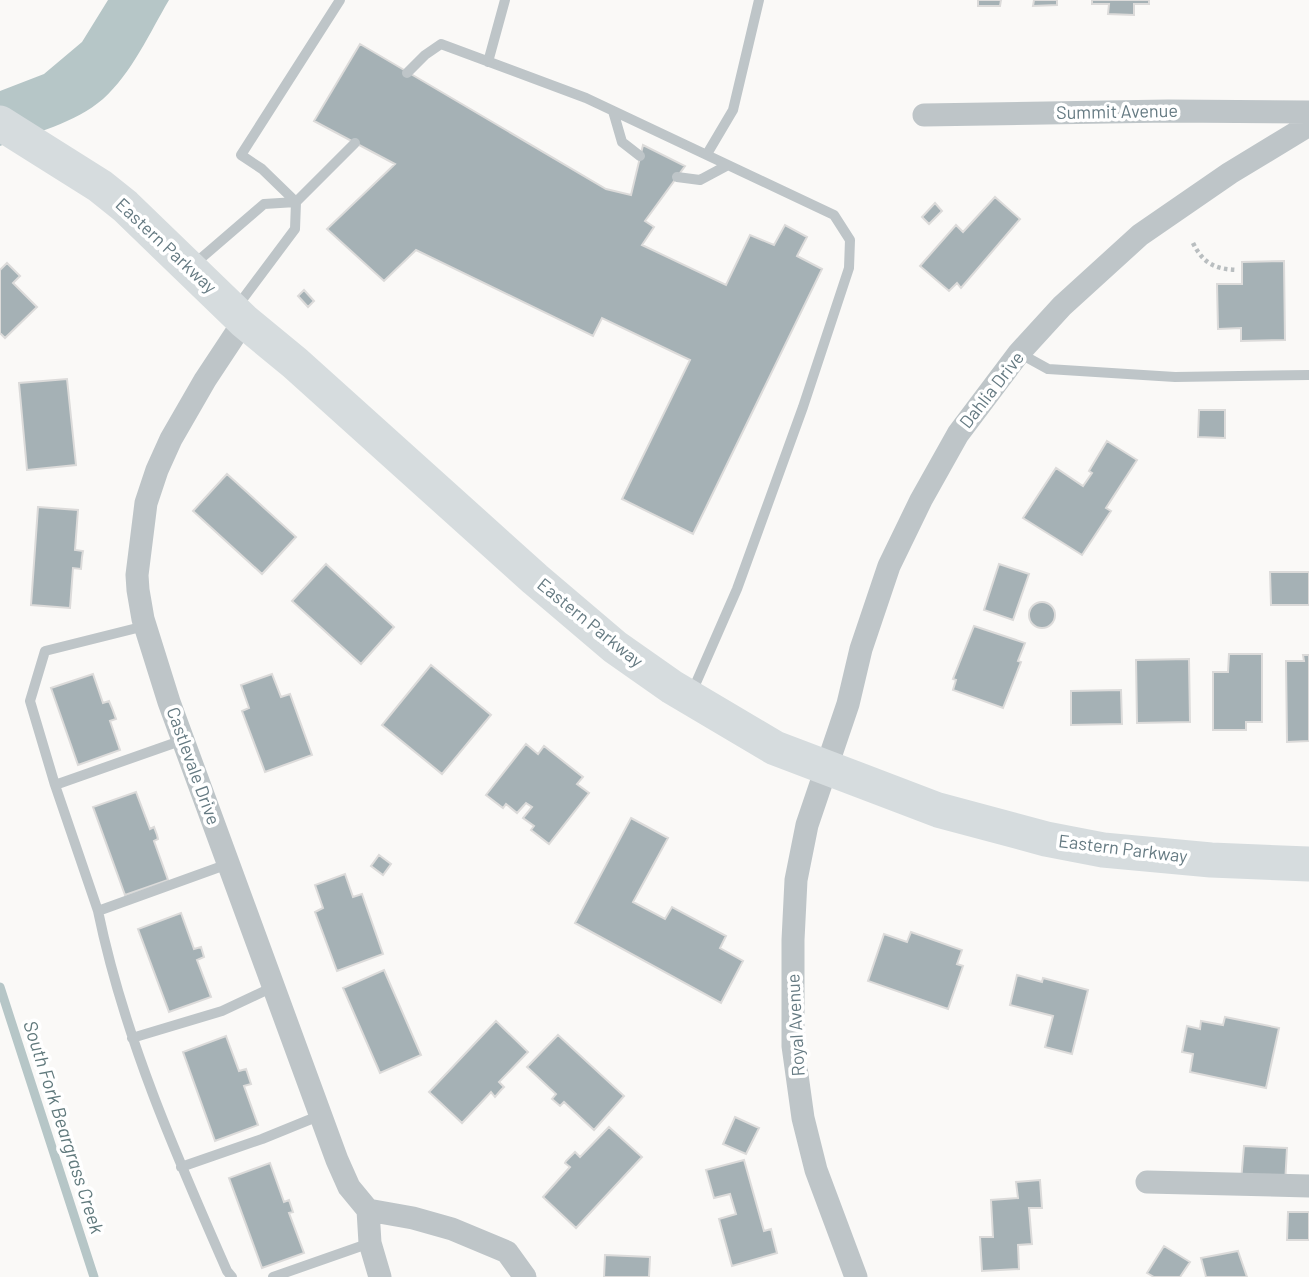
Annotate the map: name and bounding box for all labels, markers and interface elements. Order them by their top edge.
street label: Summit Avenue [1056,99,1178,123]
street label: Eastern Parkway [112,193,222,298]
street label: Dahlia Drive [954,347,1028,432]
street label: Eastern Parkway [533,573,648,672]
street label: Castlevale Drive [162,704,225,828]
street label: Eastern Parkway [1057,829,1189,867]
street label: Royal Avenue [781,973,809,1077]
water label: South Fork Beargrass Creek [19,1017,110,1237]

